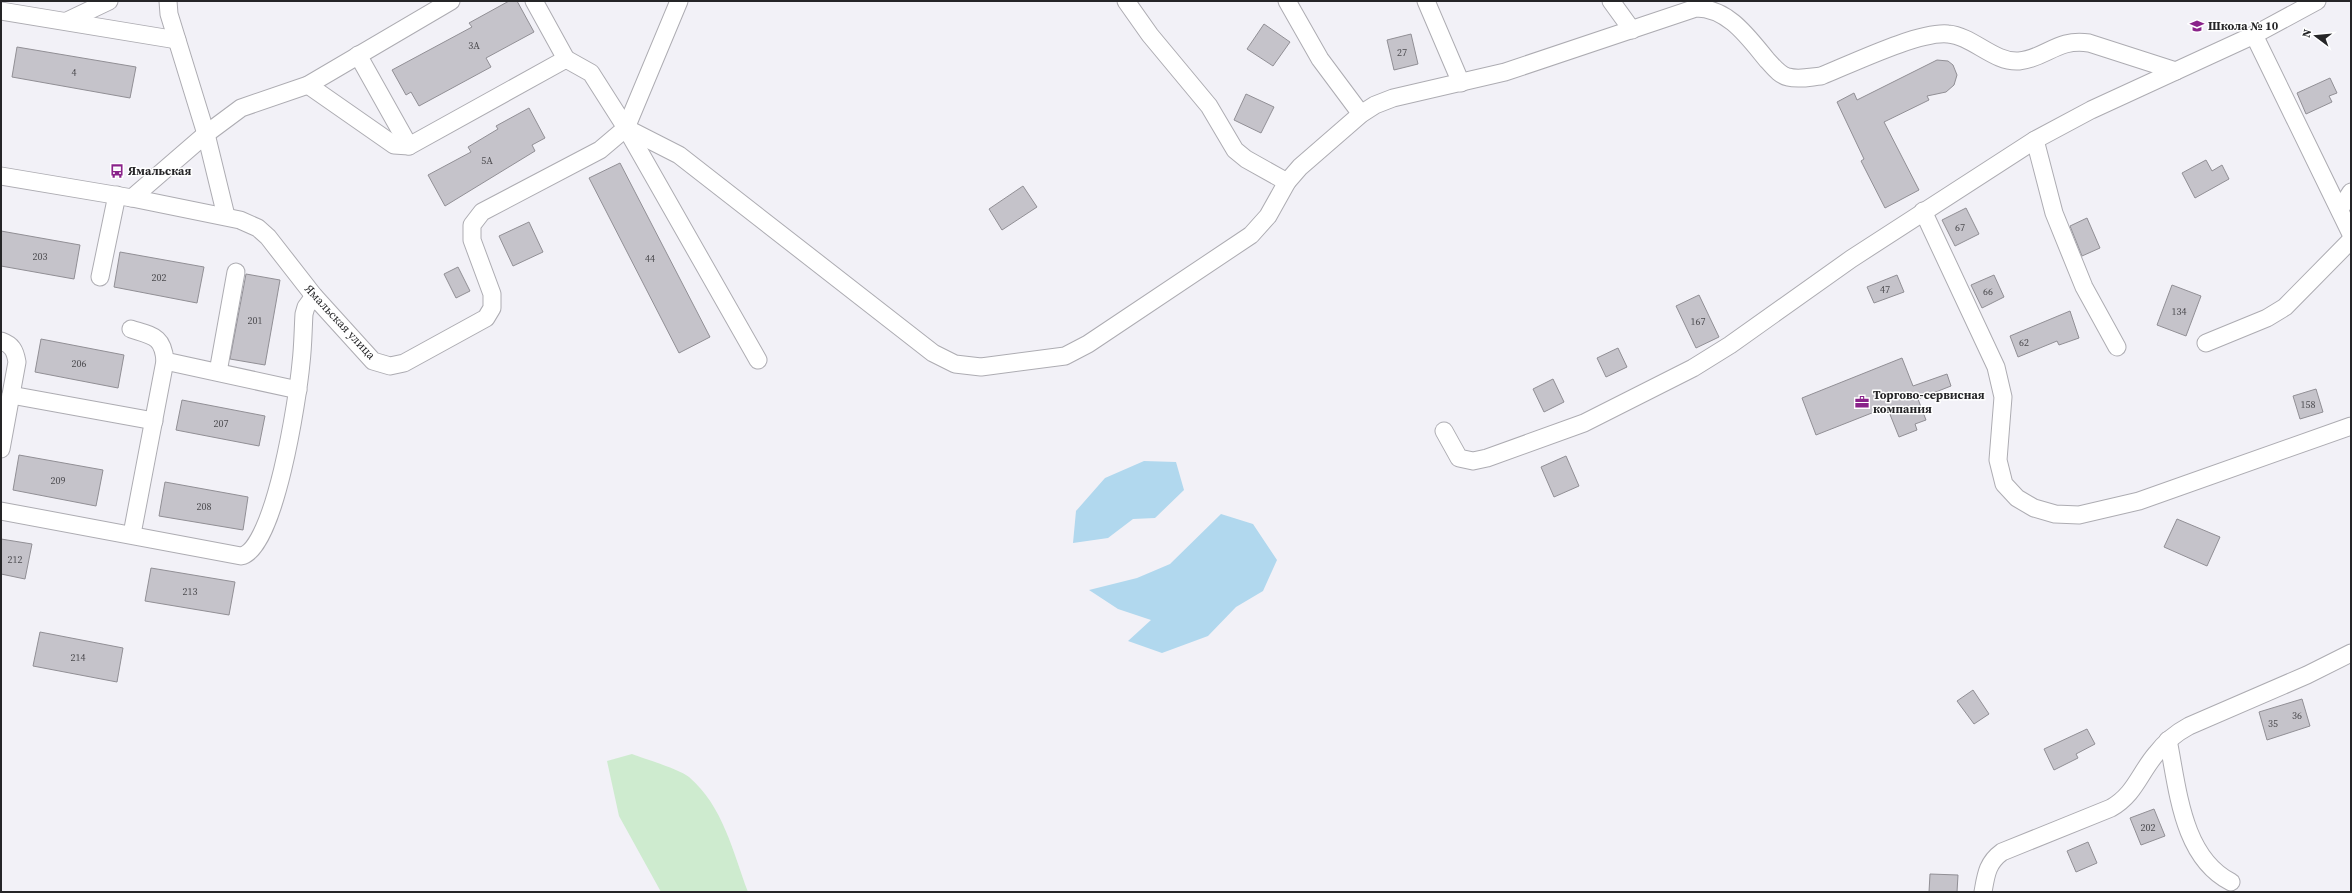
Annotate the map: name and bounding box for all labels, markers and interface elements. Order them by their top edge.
north arrow [2296,16,2336,56]
school or university icon: Школа № 10 [2189,18,2205,34]
place label: Школа № 10 [2208,18,2279,34]
text: N [2299,27,2315,39]
house number: 3А [468,39,480,52]
house number: 27 [1397,46,1407,59]
house number: 4 [72,66,77,79]
house number: 5А [481,154,493,167]
bus stop icon: Ямальская [109,163,125,179]
place label: Ямальская [128,163,191,179]
house number: 67 [1955,221,1965,234]
house number: 203 [33,250,48,263]
house number: 44 [645,252,655,265]
house number: 202 [152,271,167,284]
street label: Ямальская улица [301,281,380,364]
house number: 47 [1880,283,1890,296]
house number: 66 [1983,285,1993,298]
house number: 134 [2172,305,2187,318]
house number: 201 [248,314,263,327]
house number: 167 [1691,315,1706,328]
house number: 62 [2019,336,2029,349]
house number: 206 [72,357,87,370]
place label: Торгово-сервисная компания [1873,387,1985,417]
office icon: Торгово-сервисная компания [1854,394,1870,410]
house number: 158 [2301,398,2316,411]
house number: 207 [214,417,229,430]
house number: 209 [51,474,66,487]
house number: 208 [197,500,212,513]
house number: 212 [8,553,23,566]
house number: 213 [183,585,198,598]
house number: 214 [71,651,86,664]
house number: 36 [2292,709,2302,722]
house number: 35 [2268,717,2278,730]
house number: 202 [2141,821,2156,834]

